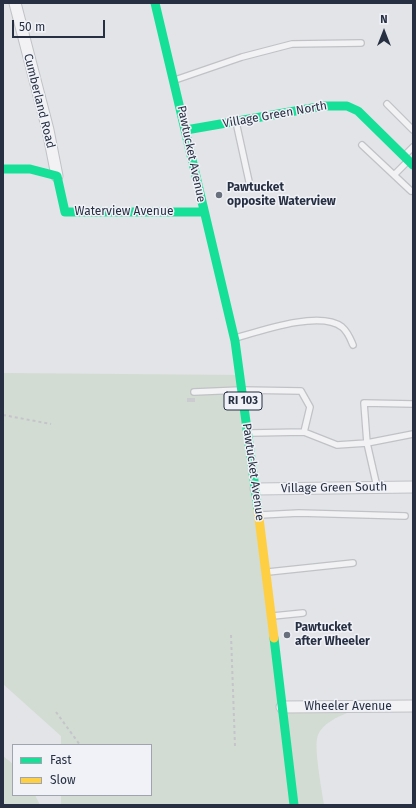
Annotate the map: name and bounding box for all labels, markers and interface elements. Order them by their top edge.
scale bar [14,12,107,38]
north arrow [364,12,404,52]
text: N [380,13,388,26]
text: 50 m [19,20,45,34]
street label: Cumberland Road [20,52,58,150]
street label: Village Green North [222,99,328,131]
street label: Pawtucket Avenue [174,104,208,204]
place label: Pawtucket opposite Waterview [227,181,336,209]
marker: Pawtucket opposite Waterview [214,190,224,200]
street label: Waterview Avenue [75,205,173,219]
road number: RI 103 [224,392,262,410]
street label: Pawtucket Avenue [239,422,267,522]
street label: Village Green South [281,480,387,496]
place label: Pawtucket after Wheeler [295,621,370,649]
marker: Pawtucket after Wheeler [282,630,292,640]
street label: Wheeler Avenue [304,700,392,714]
legend [12,744,152,796]
text: Fast [50,753,72,767]
text: Slow [50,773,76,787]

